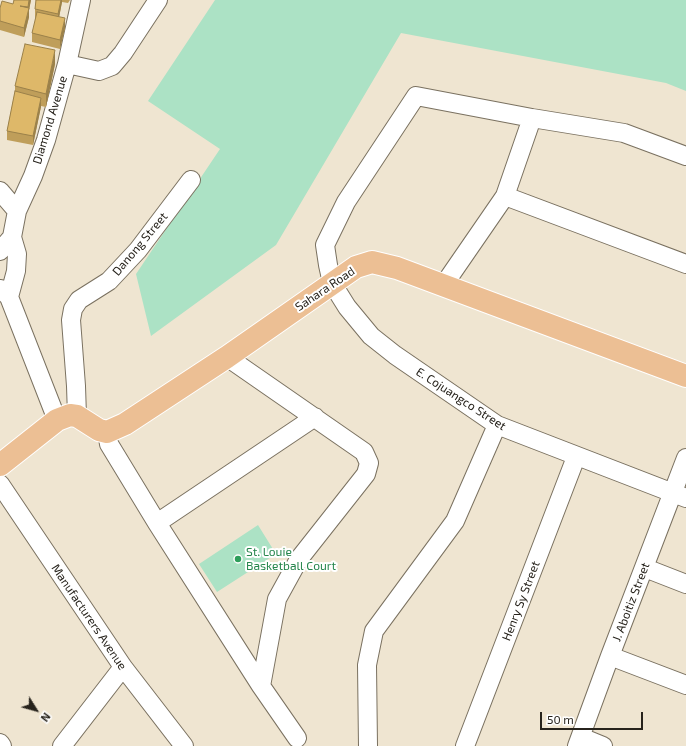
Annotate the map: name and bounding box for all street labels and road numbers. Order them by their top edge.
street label: Diamond Avenue [30,74,70,166]
street label: Danong Street [109,209,171,279]
street label: Sahara Road [293,264,357,314]
street label: E. Cojuangco Street [413,365,509,433]
street label: Henry Sy Street [499,559,543,643]
street label: Manufacturers Avenue [48,561,130,673]
street label: J. Aboitiz Street [609,561,653,643]

